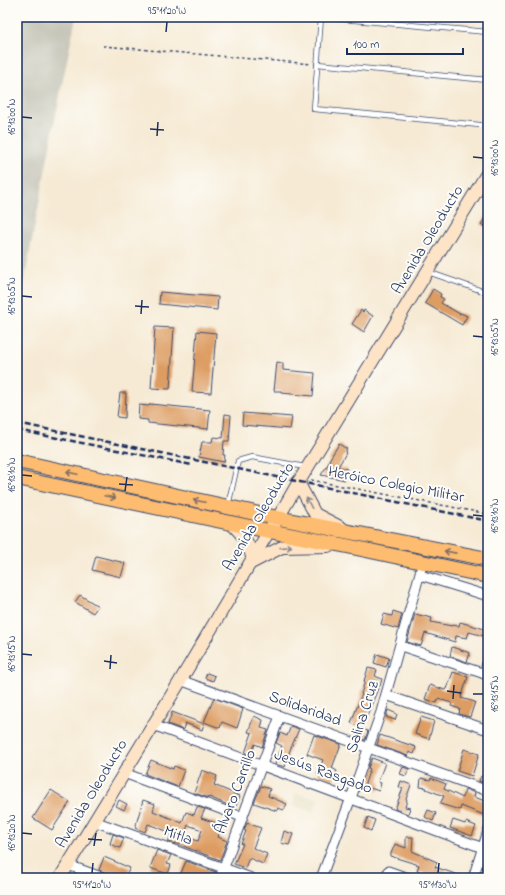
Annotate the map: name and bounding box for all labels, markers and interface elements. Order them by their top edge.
text: 95°11'20"W [148,4,186,19]
scale bar [347,30,463,56]
text: 100 m [353,36,380,54]
text: 16°13'00"N [5,99,20,135]
text: 16°13'00"N [488,140,503,176]
street label: Avenida Oleoducto [386,181,470,299]
text: 16°13'05"N [5,277,20,315]
text: 16°13'05"N [488,318,503,356]
text: 16°13'10"N [5,457,20,493]
street label: Avenida Oleoducto [217,458,301,576]
street label: Heróico Colegio Militar [326,460,466,510]
one-way arrow [66,468,79,476]
one-way arrow [103,494,116,502]
one-way arrow [193,496,206,504]
one-way arrow [305,497,312,509]
text: 16°13'10"N [488,498,503,534]
one-way arrow [279,544,292,551]
one-way arrow [444,547,457,555]
text: 16°13'15"N [5,635,20,672]
text: 16°13'15"N [488,675,503,712]
street label: Salina Cruz [340,678,386,756]
street label: Solidaridad [265,685,345,733]
street label: Avenida Oleoducto [50,735,134,853]
street label: Jesús Rasgado [270,743,376,801]
street label: Álvaro Carrillo [209,746,263,838]
text: 16°13'20"N [5,814,20,852]
street label: Mitla [160,820,196,852]
text: 95°11'20"W [73,878,111,893]
text: 95°11'30"W [419,878,457,893]

